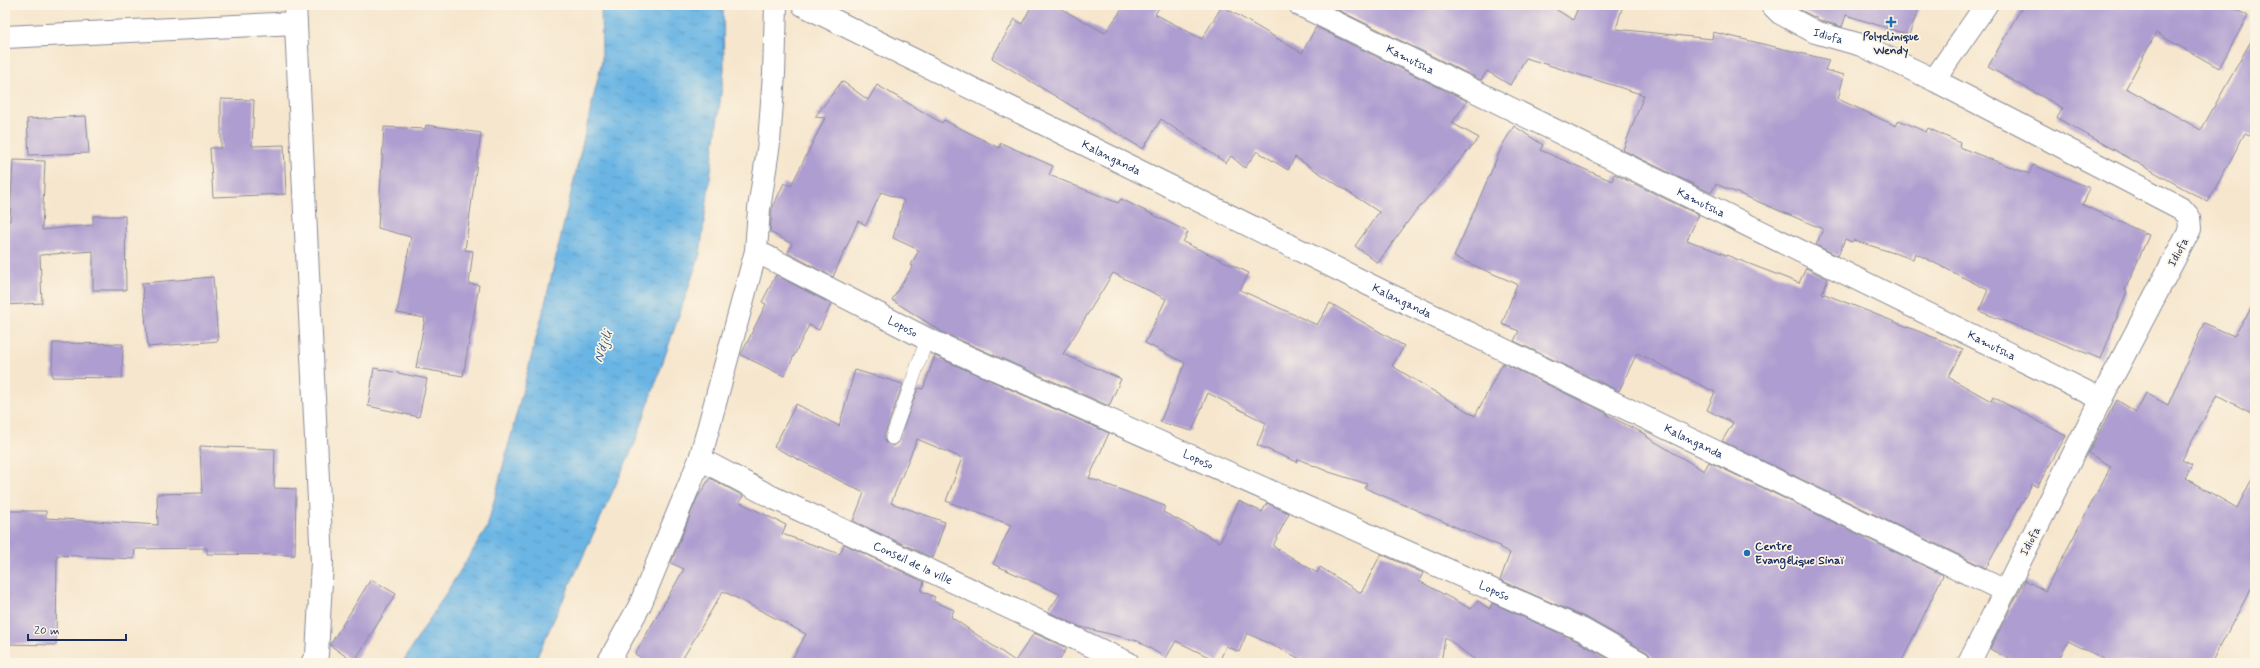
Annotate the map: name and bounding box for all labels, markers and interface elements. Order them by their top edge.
marker: Polyclinique Wendy [1885,16,1897,28]
street label: Idiofa [1811,25,1845,49]
place label: Polyclinique Wendy [1863,29,1920,59]
street label: Kamutsha [1383,42,1437,79]
street label: Kalanganda [1079,137,1143,180]
street label: Kamutsha [1674,185,1728,222]
street label: Idiofa [2165,235,2193,270]
street label: Kalanganda [1369,280,1434,323]
street label: Loposo [884,313,920,342]
water label: N'djili [590,326,618,365]
street label: Kamutsha [1964,328,2018,365]
street label: Kalanganda [1661,421,1726,463]
street label: Loposo [1180,446,1216,474]
street label: Idiofa [2017,524,2045,559]
street label: Conseil de la ville [870,538,955,589]
place label: Centre Evangélique Sinaï [1755,539,1845,570]
marker: Centre Evangélique Sinaï [1742,548,1752,558]
street label: Loposo [1476,578,1512,606]
scale bar [28,616,126,642]
text: 20 m [34,623,60,639]

